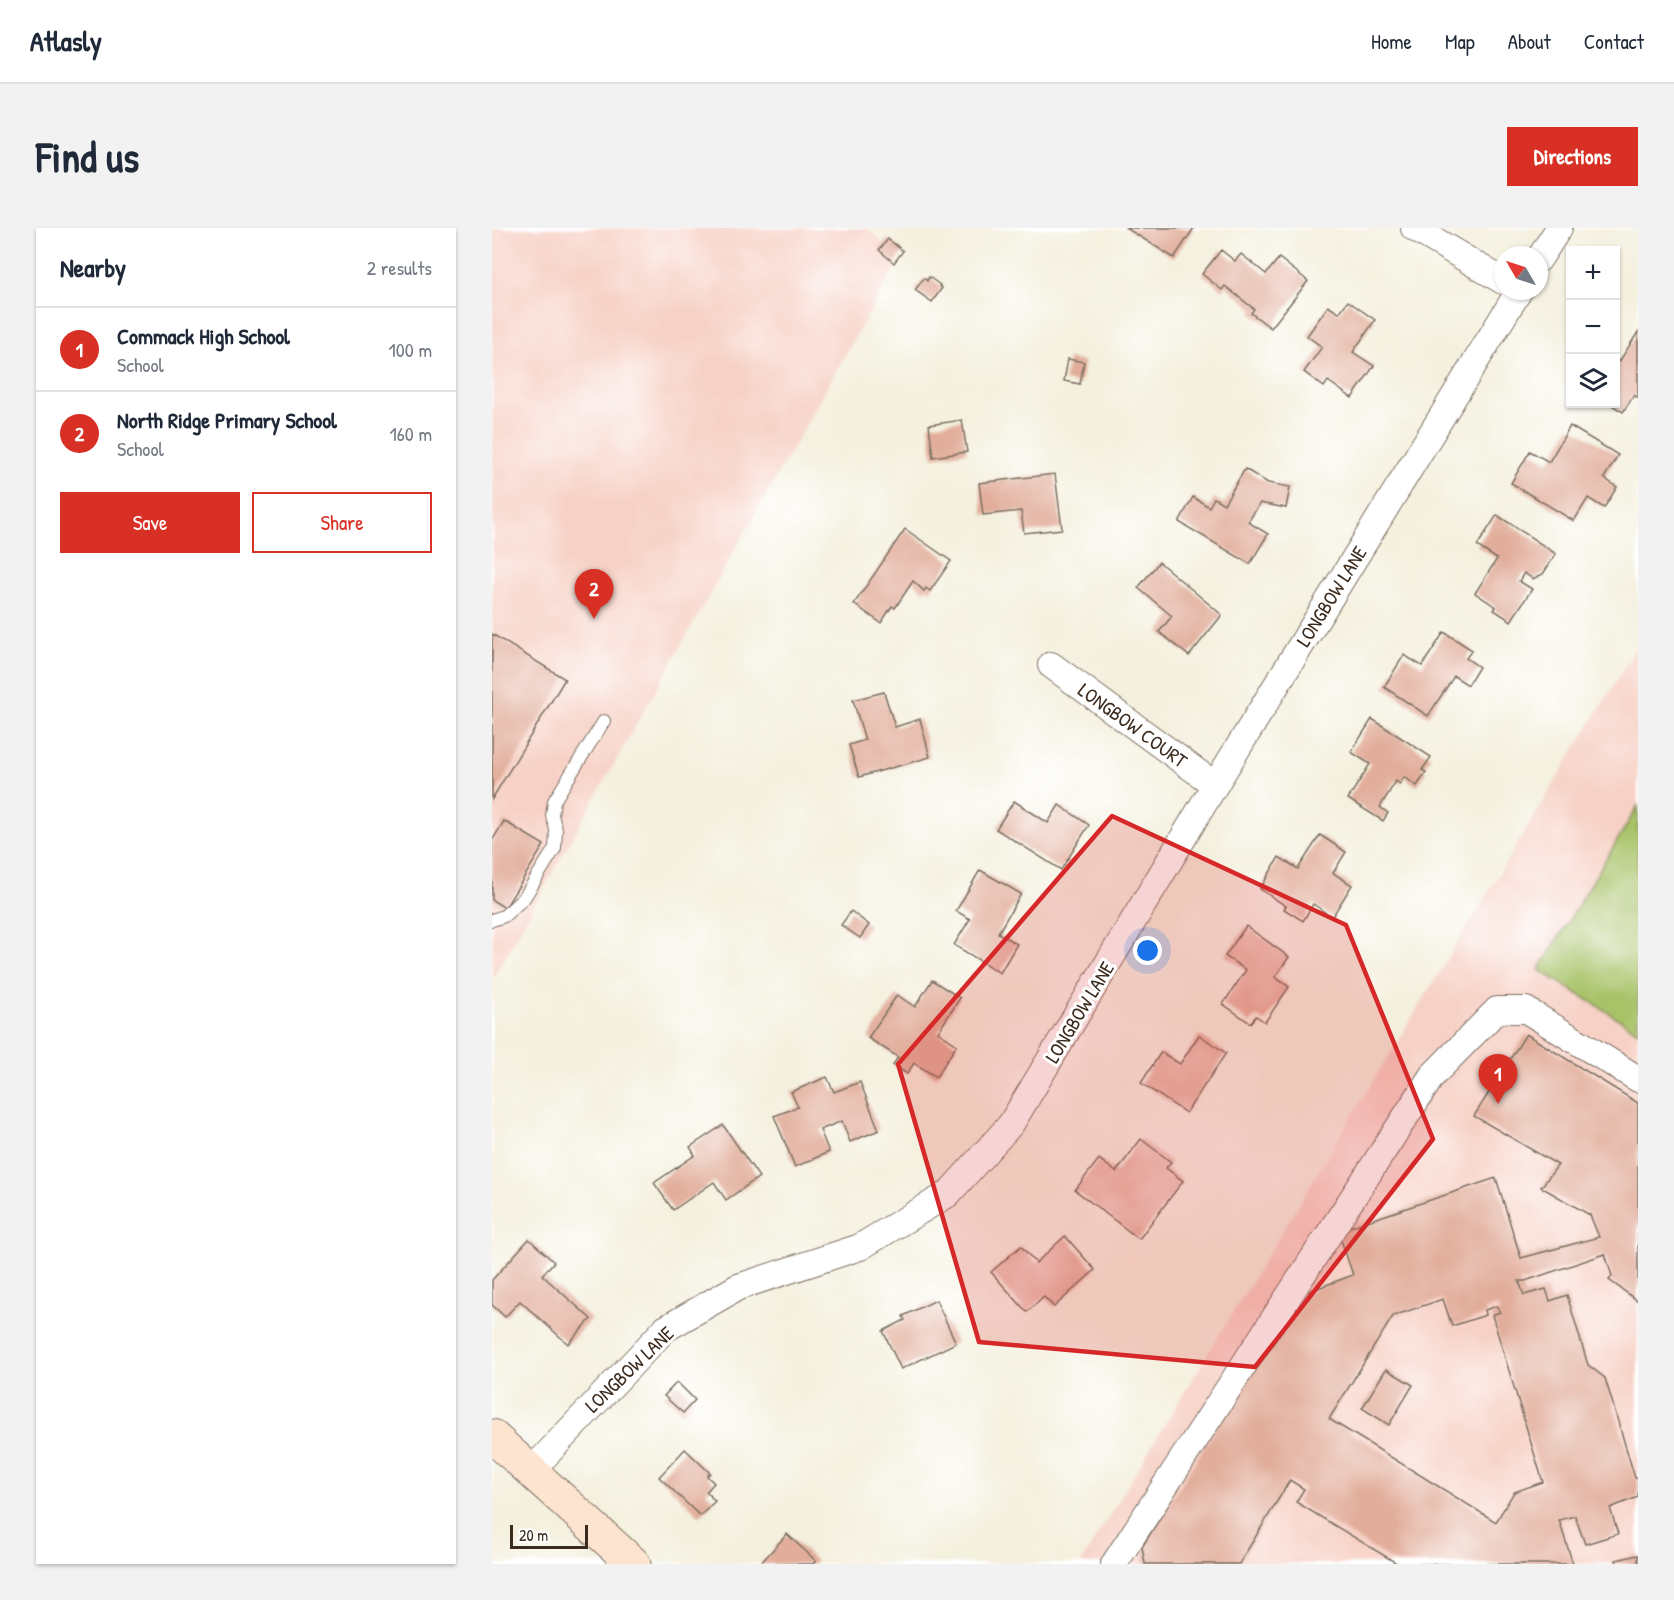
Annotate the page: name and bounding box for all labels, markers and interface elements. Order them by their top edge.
text: Atlasly [30,22,102,60]
text: Home [1371,27,1412,56]
text: Map [1445,27,1475,56]
text: About [1508,27,1551,56]
text: Contact [1584,27,1644,56]
button: Directions [1507,127,1638,186]
text: Find us [36,128,139,185]
north arrow [1494,246,1548,300]
map controls [1566,246,1620,408]
button: + [1566,246,1620,300]
text: Nearby [60,250,126,285]
text: 2 results [367,254,432,281]
button: − [1566,300,1620,354]
text: Commack High School [117,321,290,351]
text: 1 [76,336,83,363]
text: 100 m [389,336,432,363]
text: School [117,351,164,378]
button: layers [1566,354,1620,408]
text: North Ridge Primary School [117,405,337,435]
text: 2 [75,420,84,447]
text: 160 m [390,420,432,447]
text: School [117,435,164,462]
button: Save [60,492,240,553]
button: Share [252,492,432,553]
street label: LONGBOW LANE [1289,541,1373,651]
pin: 2 [574,570,614,619]
street label: LONGBOW COURT [1073,676,1193,774]
your location [1133,936,1162,965]
street label: LONGBOW LANE [1038,956,1120,1068]
pin: 1 [1478,1054,1518,1104]
street label: LONGBOW LANE [579,1320,679,1418]
scale bar [510,1522,588,1550]
text: 20 m [519,1524,548,1546]

